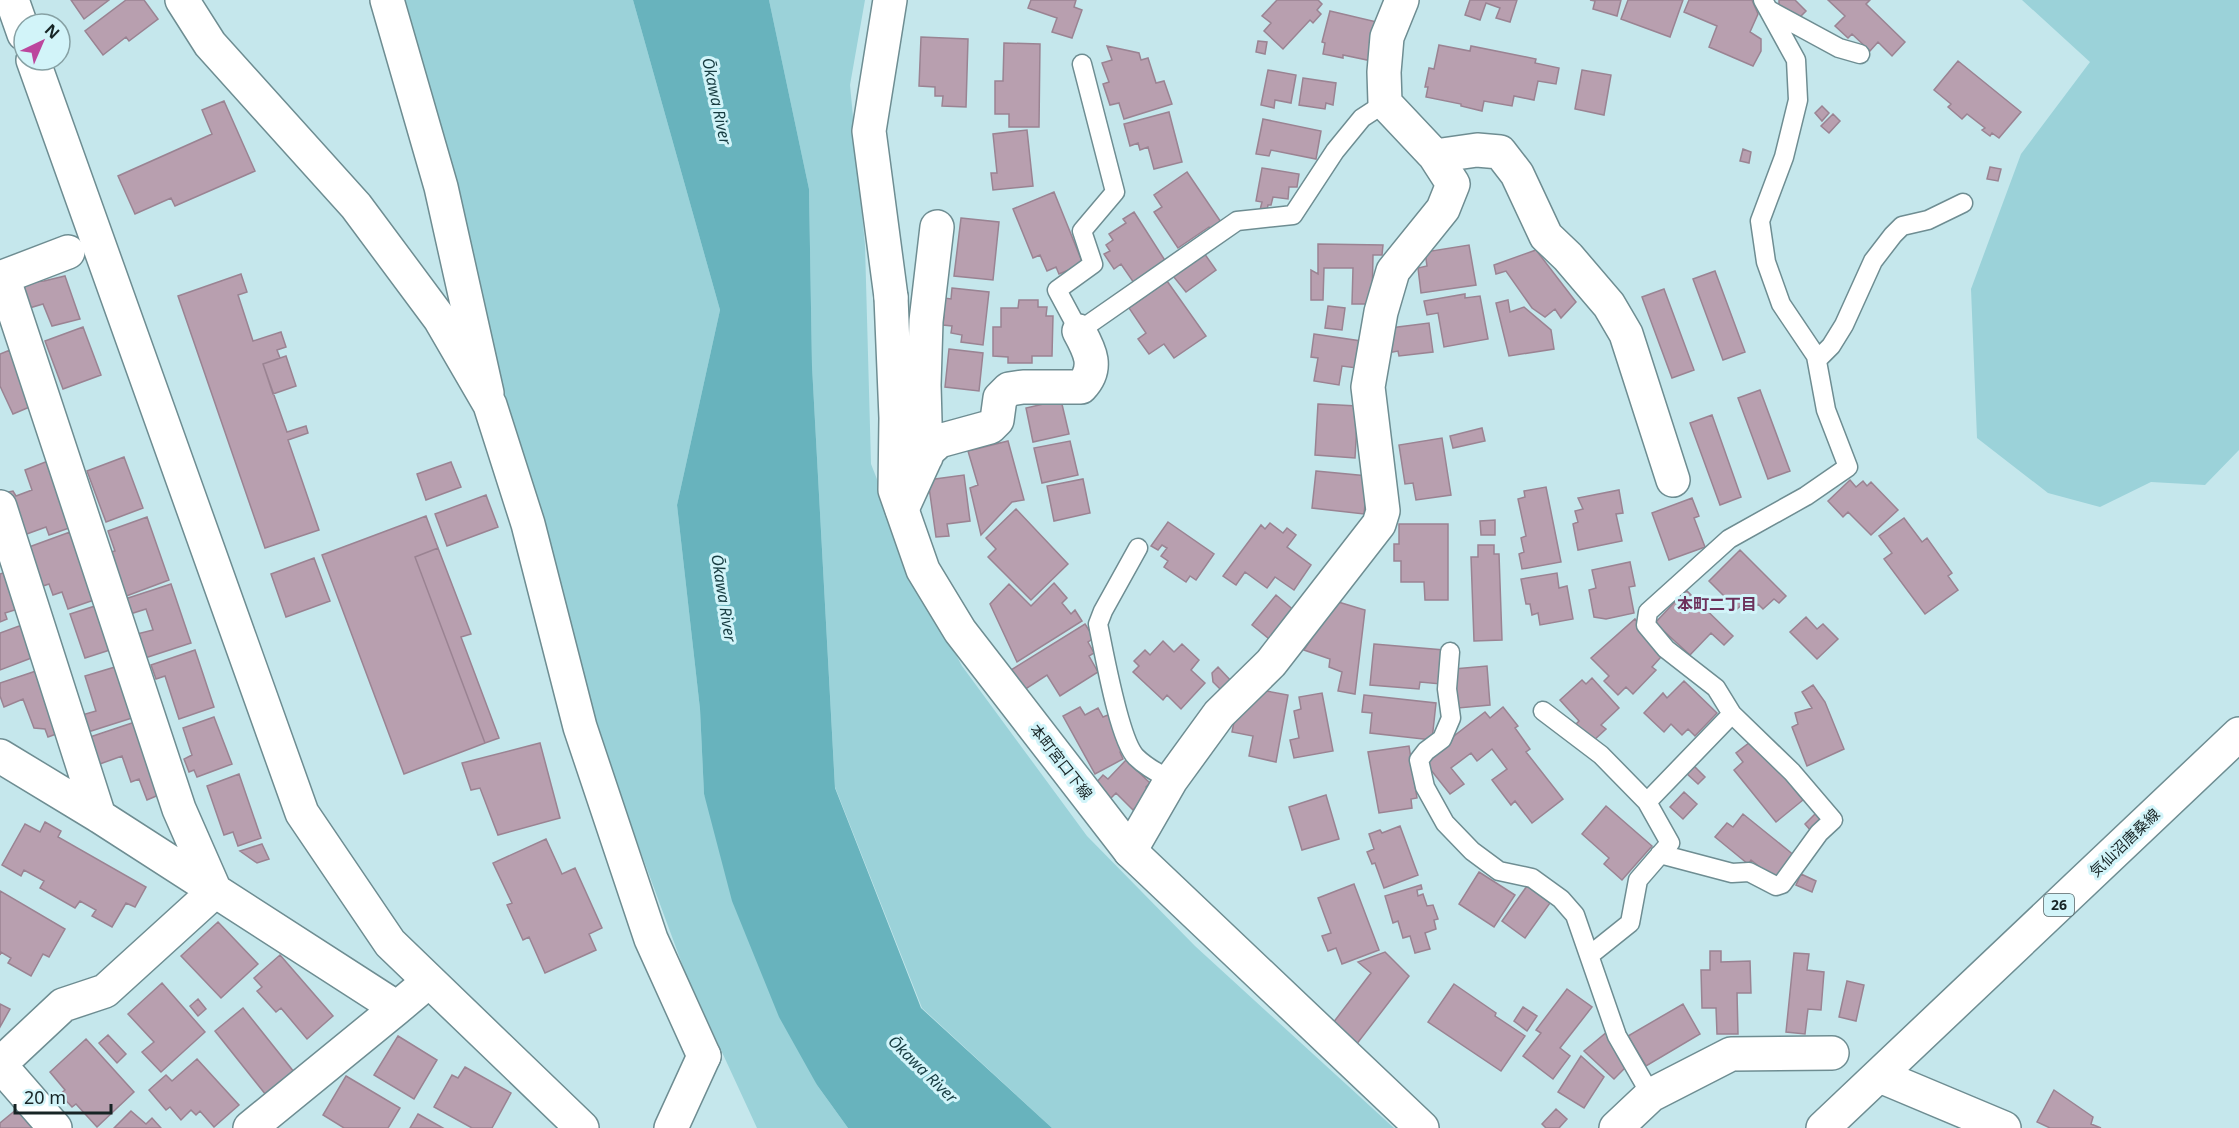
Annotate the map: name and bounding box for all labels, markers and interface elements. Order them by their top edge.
north arrow [12,12,72,72]
text: N [40,19,65,44]
water label: Ōkawa River [697,55,737,147]
water label: Ōkawa River [706,553,742,644]
district label: 本町二丁目 [1677,593,1757,615]
street label: 本町宮口下線 [1026,720,1097,803]
street label: 気仙沼唐桑線 [2085,804,2164,881]
road number: 26 [2044,894,2074,916]
water label: Ōkawa River [884,1030,963,1108]
scale bar [15,1077,111,1115]
text: 20 m [24,1085,66,1109]

